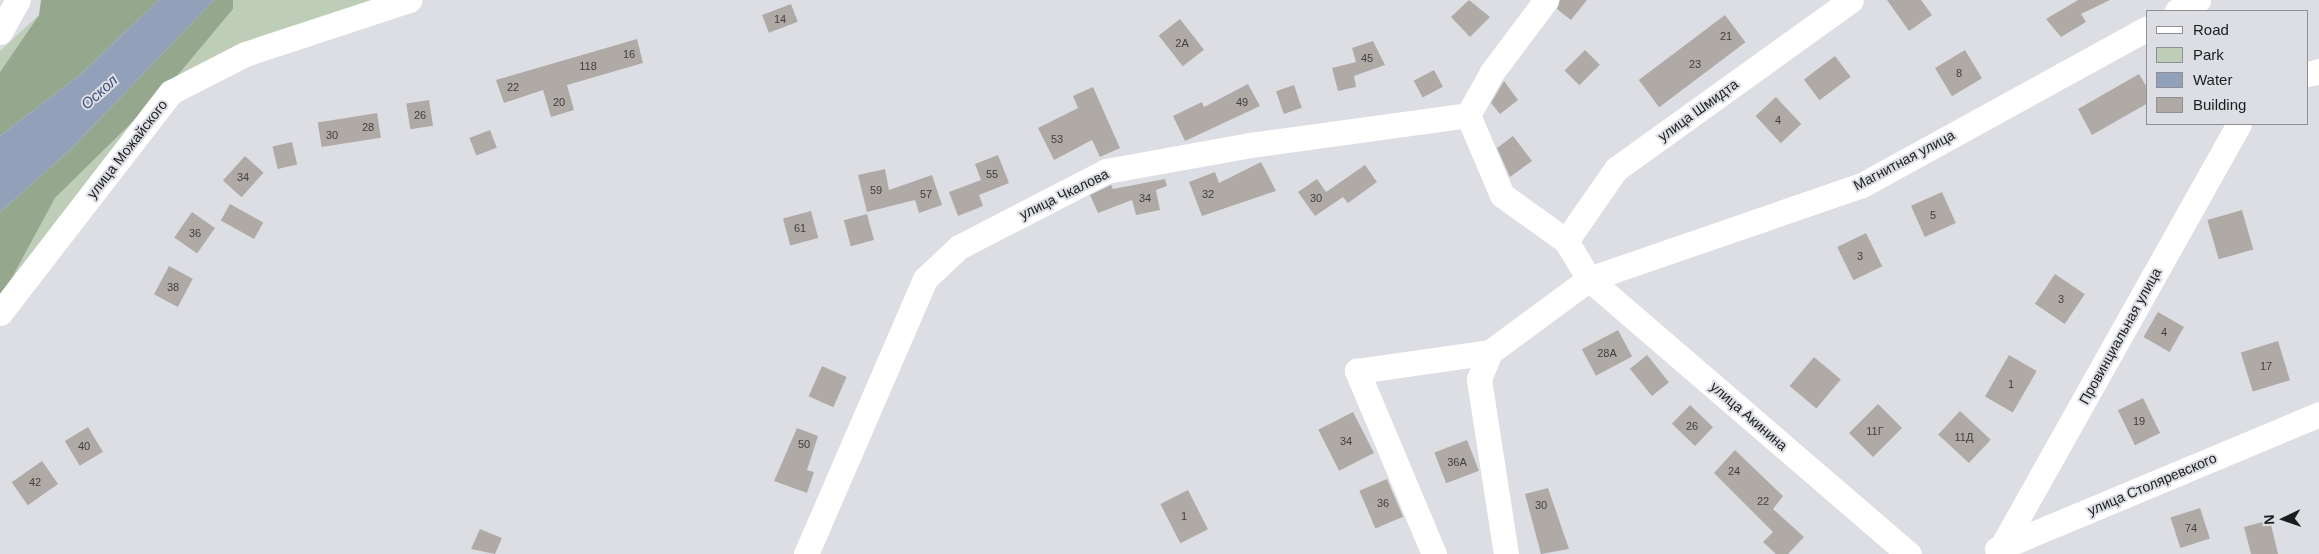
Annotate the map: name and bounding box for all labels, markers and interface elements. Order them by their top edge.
legend [2146,10,2309,125]
house number: 14 [774,12,786,26]
text: Road [2193,21,2229,38]
house number: 21 [1720,29,1732,43]
house number: 2А [1175,36,1189,50]
text: Park [2193,46,2224,63]
house number: 16 [623,47,635,61]
house number: 45 [1361,51,1373,65]
house number: 23 [1689,57,1701,71]
house number: 118 [579,59,597,73]
house number: 8 [1956,66,1962,80]
water label: Оскол [77,71,121,113]
text: Water [2193,71,2232,88]
street label: улица Шмидта [1655,75,1741,145]
house number: 22 [507,80,519,94]
house number: 20 [553,95,565,109]
house number: 49 [1236,95,1248,109]
street label: улица Можайского [83,96,171,202]
text: Building [2193,96,2246,113]
house number: 26 [414,108,426,122]
house number: 4 [1775,113,1781,127]
house number: 28 [362,120,374,134]
street label: Магнитная улица [1851,126,1957,194]
house number: 30 [326,128,338,142]
house number: 53 [1051,132,1063,146]
street label: улица Чкалова [1017,165,1111,223]
house number: 55 [986,167,998,181]
house number: 34 [237,170,249,184]
house number: 59 [870,183,882,197]
house number: 57 [920,187,932,201]
house number: 32 [1202,187,1214,201]
house number: 34 [1139,191,1151,205]
house number: 30 [1310,191,1322,205]
house number: 5 [1930,208,1936,222]
house number: 61 [794,221,806,235]
house number: 36 [189,226,201,240]
house number: 3 [1857,249,1863,263]
street label: Провинциальная улица [2076,265,2164,407]
house number: 38 [167,280,179,294]
house number: 3 [2058,292,2064,306]
house number: 4 [2161,325,2167,339]
house number: 28А [1597,346,1617,360]
house number: 17 [2260,359,2272,373]
house number: 1 [2008,377,2014,391]
street label: улица Акинина [1707,378,1791,454]
house number: 19 [2133,414,2145,428]
house number: 26 [1686,419,1698,433]
house number: 11Г [1866,424,1884,438]
house number: 11Д [1955,430,1973,444]
house number: 34 [1340,434,1352,448]
house number: 50 [798,437,810,451]
house number: 40 [78,439,90,453]
street label: улица Столяревского [2085,449,2219,519]
house number: 36А [1447,455,1467,469]
house number: 24 [1728,464,1740,478]
house number: 42 [29,475,41,489]
house number: 22 [1757,494,1769,508]
north arrow [2259,494,2309,544]
house number: 36 [1377,496,1389,510]
house number: 30 [1535,498,1547,512]
house number: 1 [1181,509,1187,523]
text: N [2261,514,2277,525]
house number: 74 [2185,521,2197,535]

